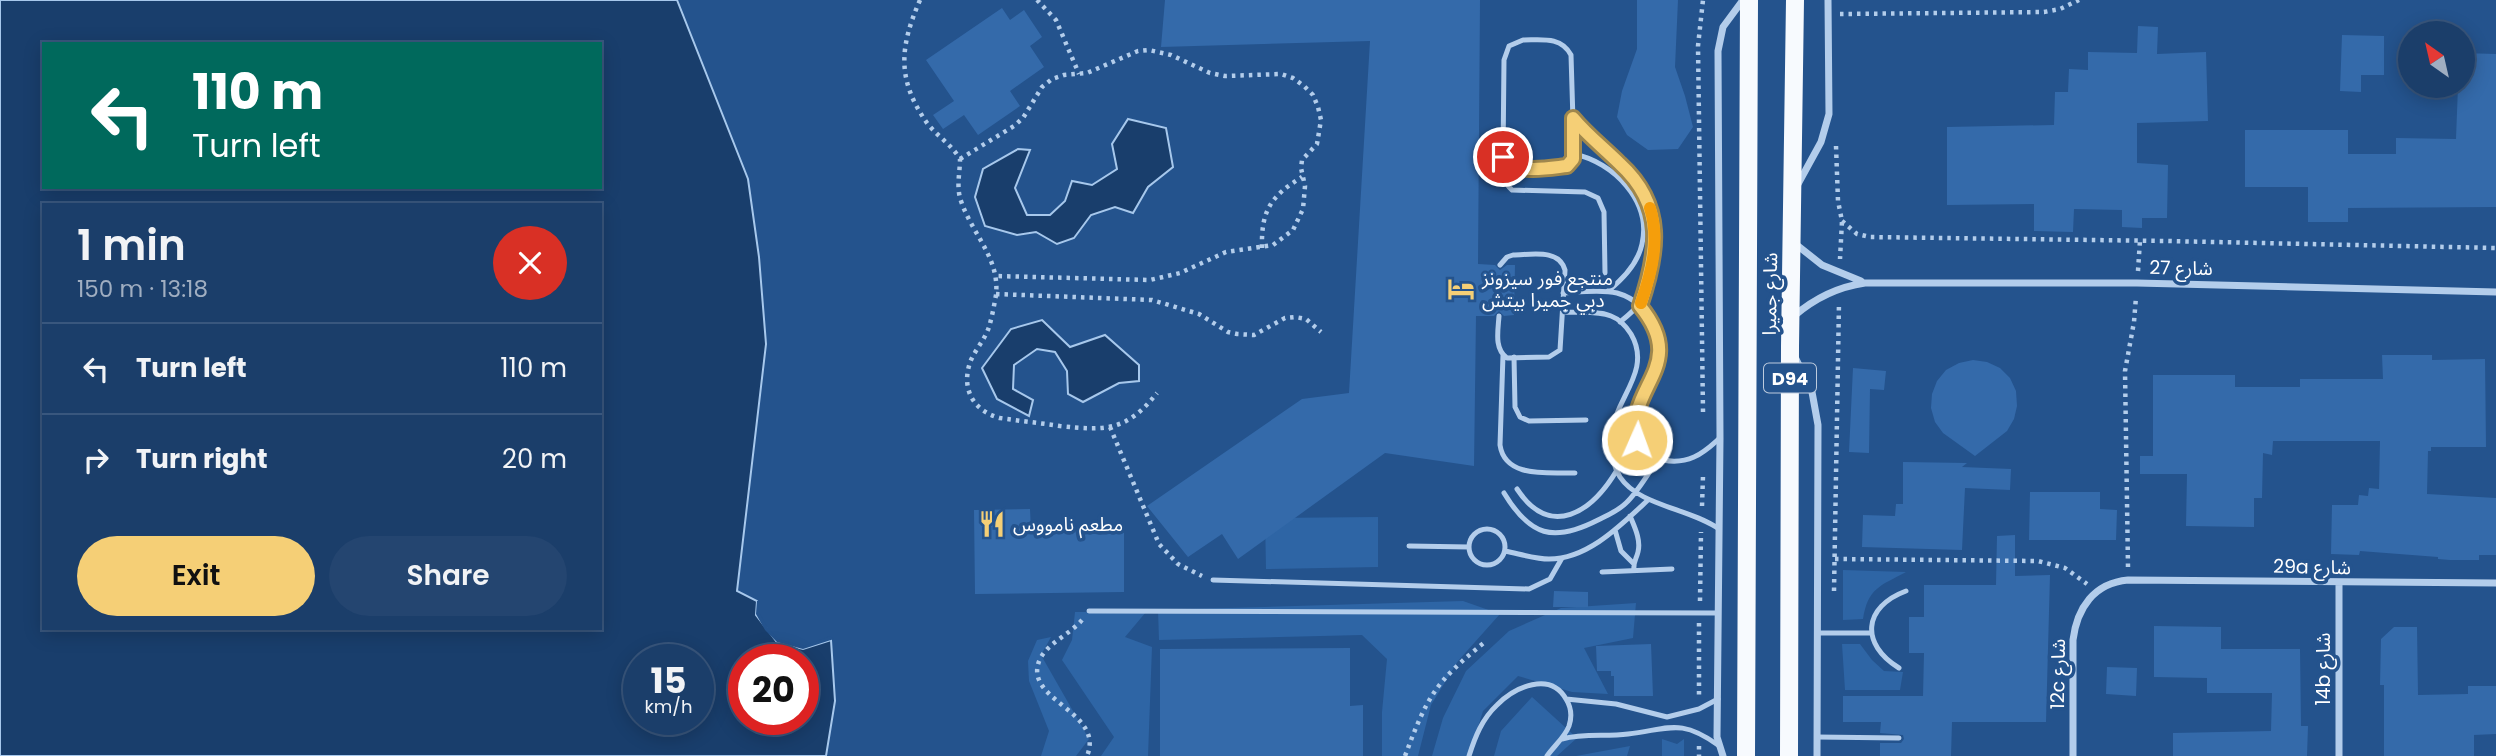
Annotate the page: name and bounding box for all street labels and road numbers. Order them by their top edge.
street label: شارع جميرا [1756,252,1784,336]
street label: شارع 27 [2149,254,2213,282]
road number: D94 [1764,364,1816,392]
street label: 29a شارع [2273,553,2351,581]
street label: 14b شارع [2310,633,2337,705]
street label: 12c شارع [2044,638,2072,710]

